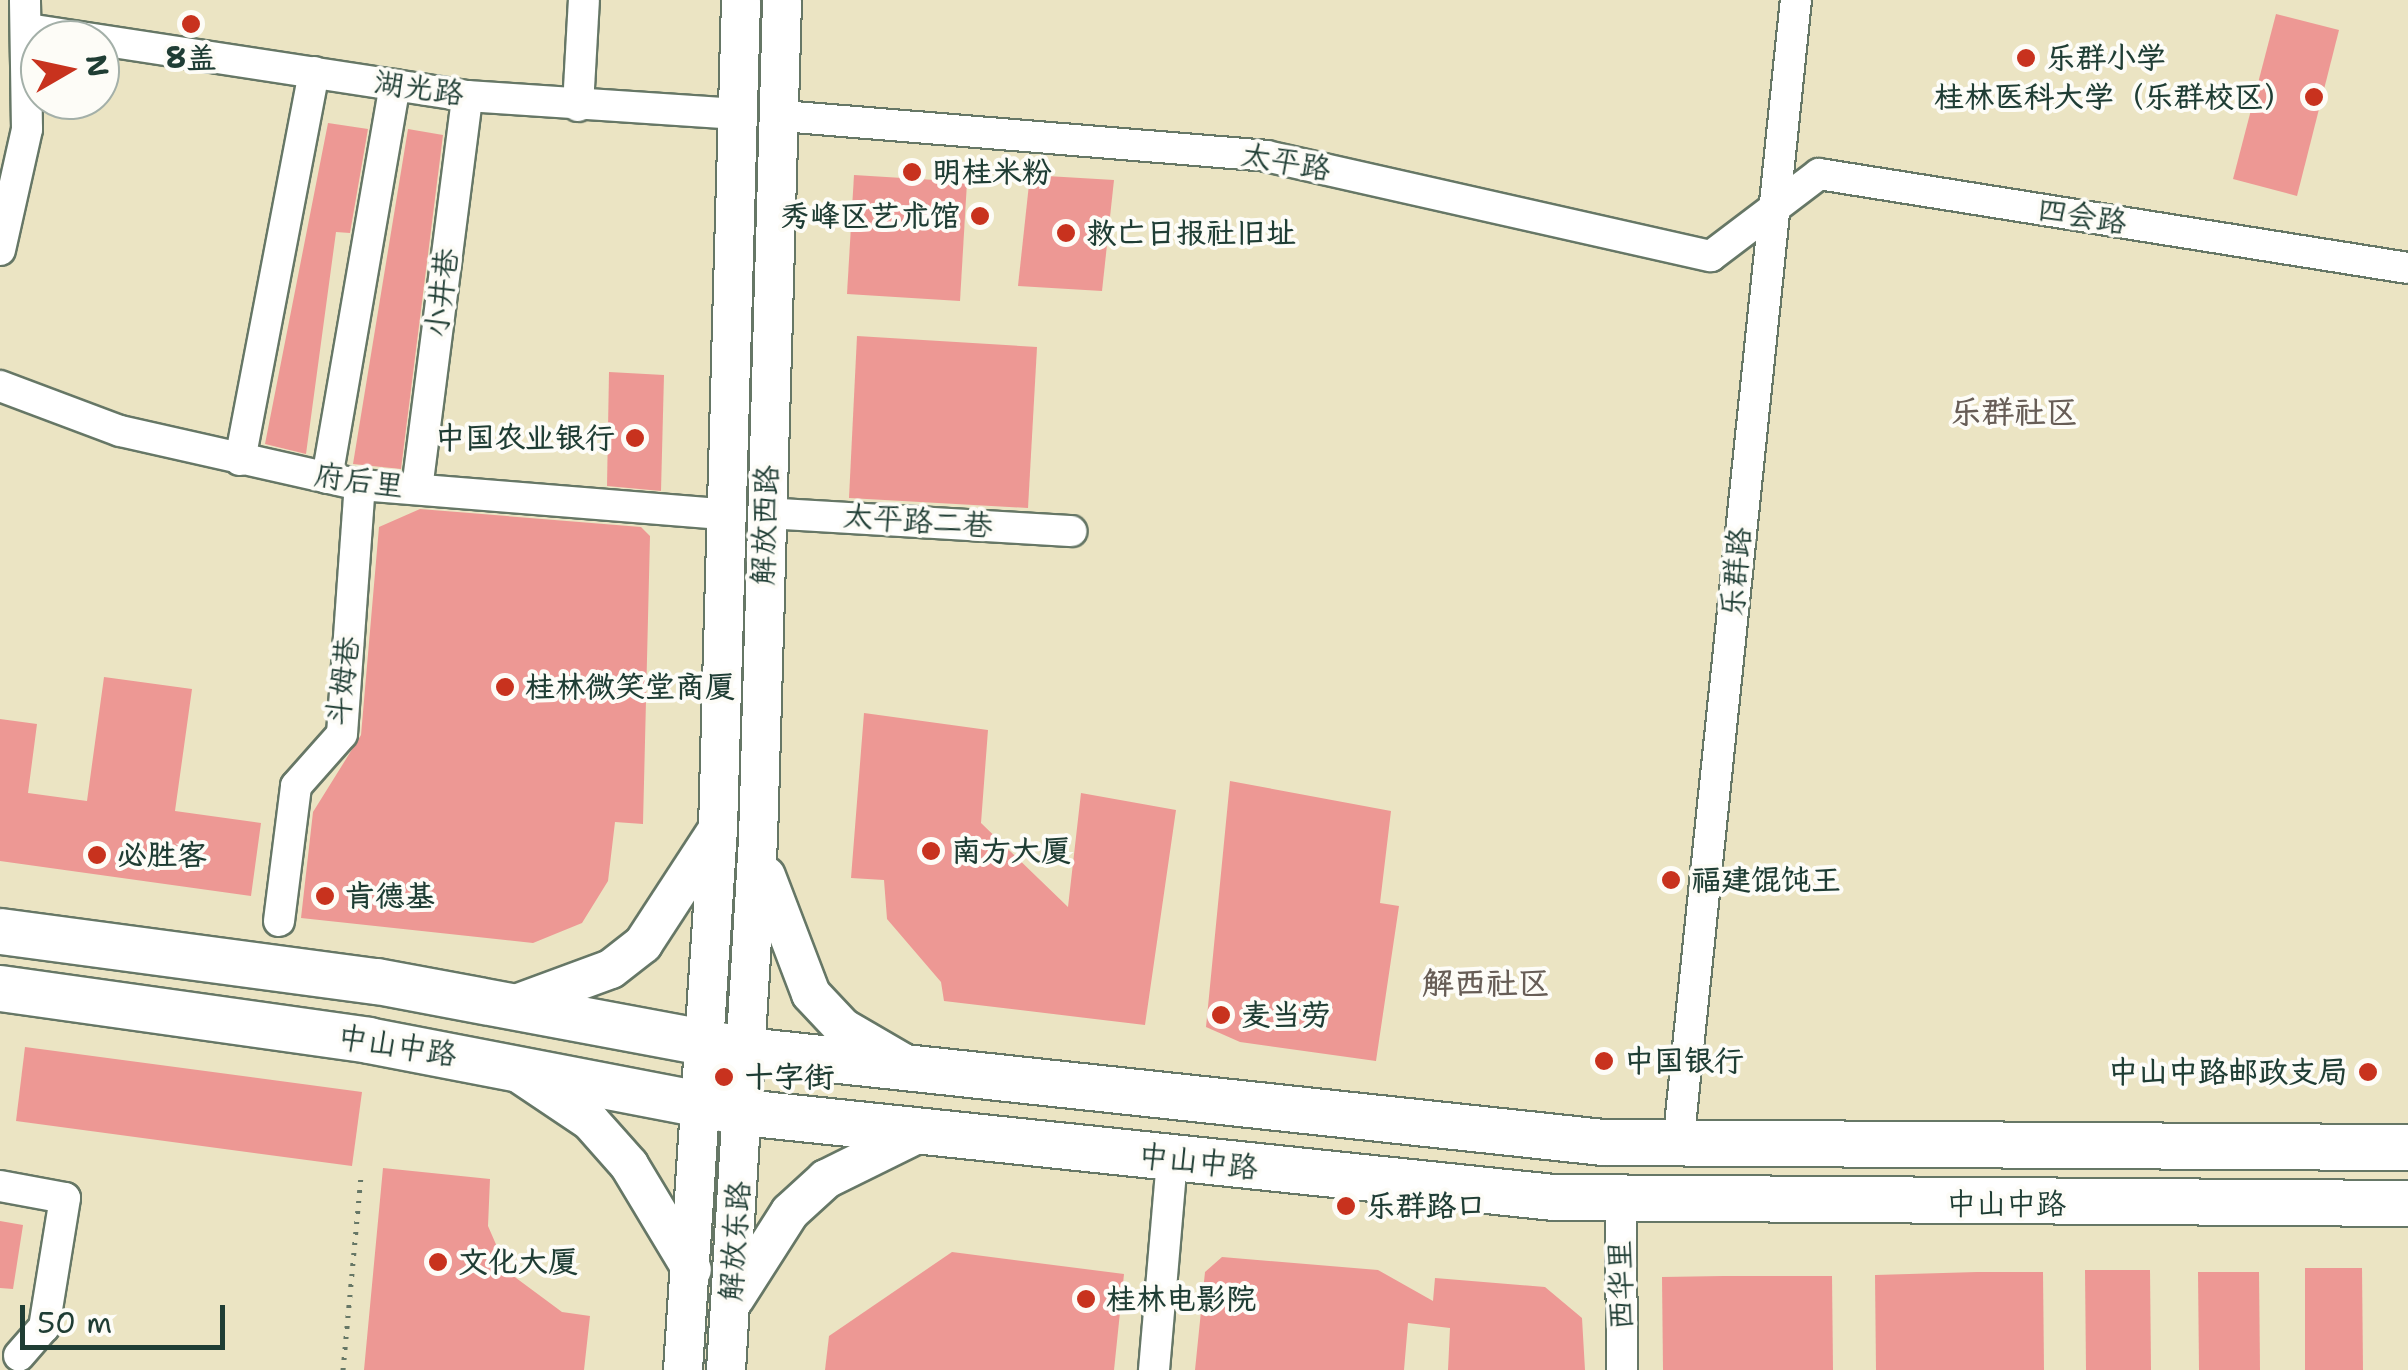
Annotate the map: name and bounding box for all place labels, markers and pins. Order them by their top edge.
marker: 8盖 [180,13,202,35]
place label: 8盖 [166,40,216,76]
place label: 乐群小学 [2046,40,2166,76]
marker: 乐群小学 [2015,47,2037,69]
place label: 桂林医科大学（乐群校区） [1934,79,2294,115]
marker: 桂林医科大学（乐群校区） [2303,86,2325,108]
place label: 明桂米粉 [932,154,1052,190]
marker: 明桂米粉 [901,161,923,183]
place label: 秀峰区艺术馆 [780,198,960,234]
marker: 秀峰区艺术馆 [969,205,991,227]
place label: 救亡日报社旧址 [1086,215,1296,251]
marker: 救亡日报社旧址 [1055,222,1077,244]
place label: 中国农业银行 [435,420,615,456]
marker: 中国农业银行 [624,427,646,449]
place label: 桂林微笑堂商厦 [525,669,735,705]
marker: 桂林微笑堂商厦 [494,676,516,698]
place label: 南方大厦 [951,833,1071,869]
place label: 必胜客 [117,837,207,873]
marker: 南方大厦 [920,840,942,862]
marker: 必胜客 [86,844,108,866]
place label: 福建馄饨王 [1691,862,1841,898]
marker: 福建馄饨王 [1660,869,1682,891]
place label: 肯德基 [345,878,435,914]
marker: 肯德基 [314,885,336,907]
place label: 麦当劳 [1241,997,1331,1033]
marker: 麦当劳 [1210,1004,1232,1026]
place label: 中国银行 [1624,1043,1744,1079]
marker: 中国银行 [1593,1050,1615,1072]
place label: 中山中路邮政支局 [2108,1054,2348,1090]
place label: 十字街 [744,1059,834,1095]
marker: 中山中路邮政支局 [2357,1061,2379,1083]
marker: 十字街 [713,1066,735,1088]
place label: 乐群路口 [1366,1188,1486,1224]
marker: 乐群路口 [1335,1195,1357,1217]
place label: 文化大厦 [458,1244,578,1280]
marker: 文化大厦 [427,1251,449,1273]
place label: 桂林电影院 [1106,1281,1256,1317]
marker: 桂林电影院 [1075,1288,1097,1310]

